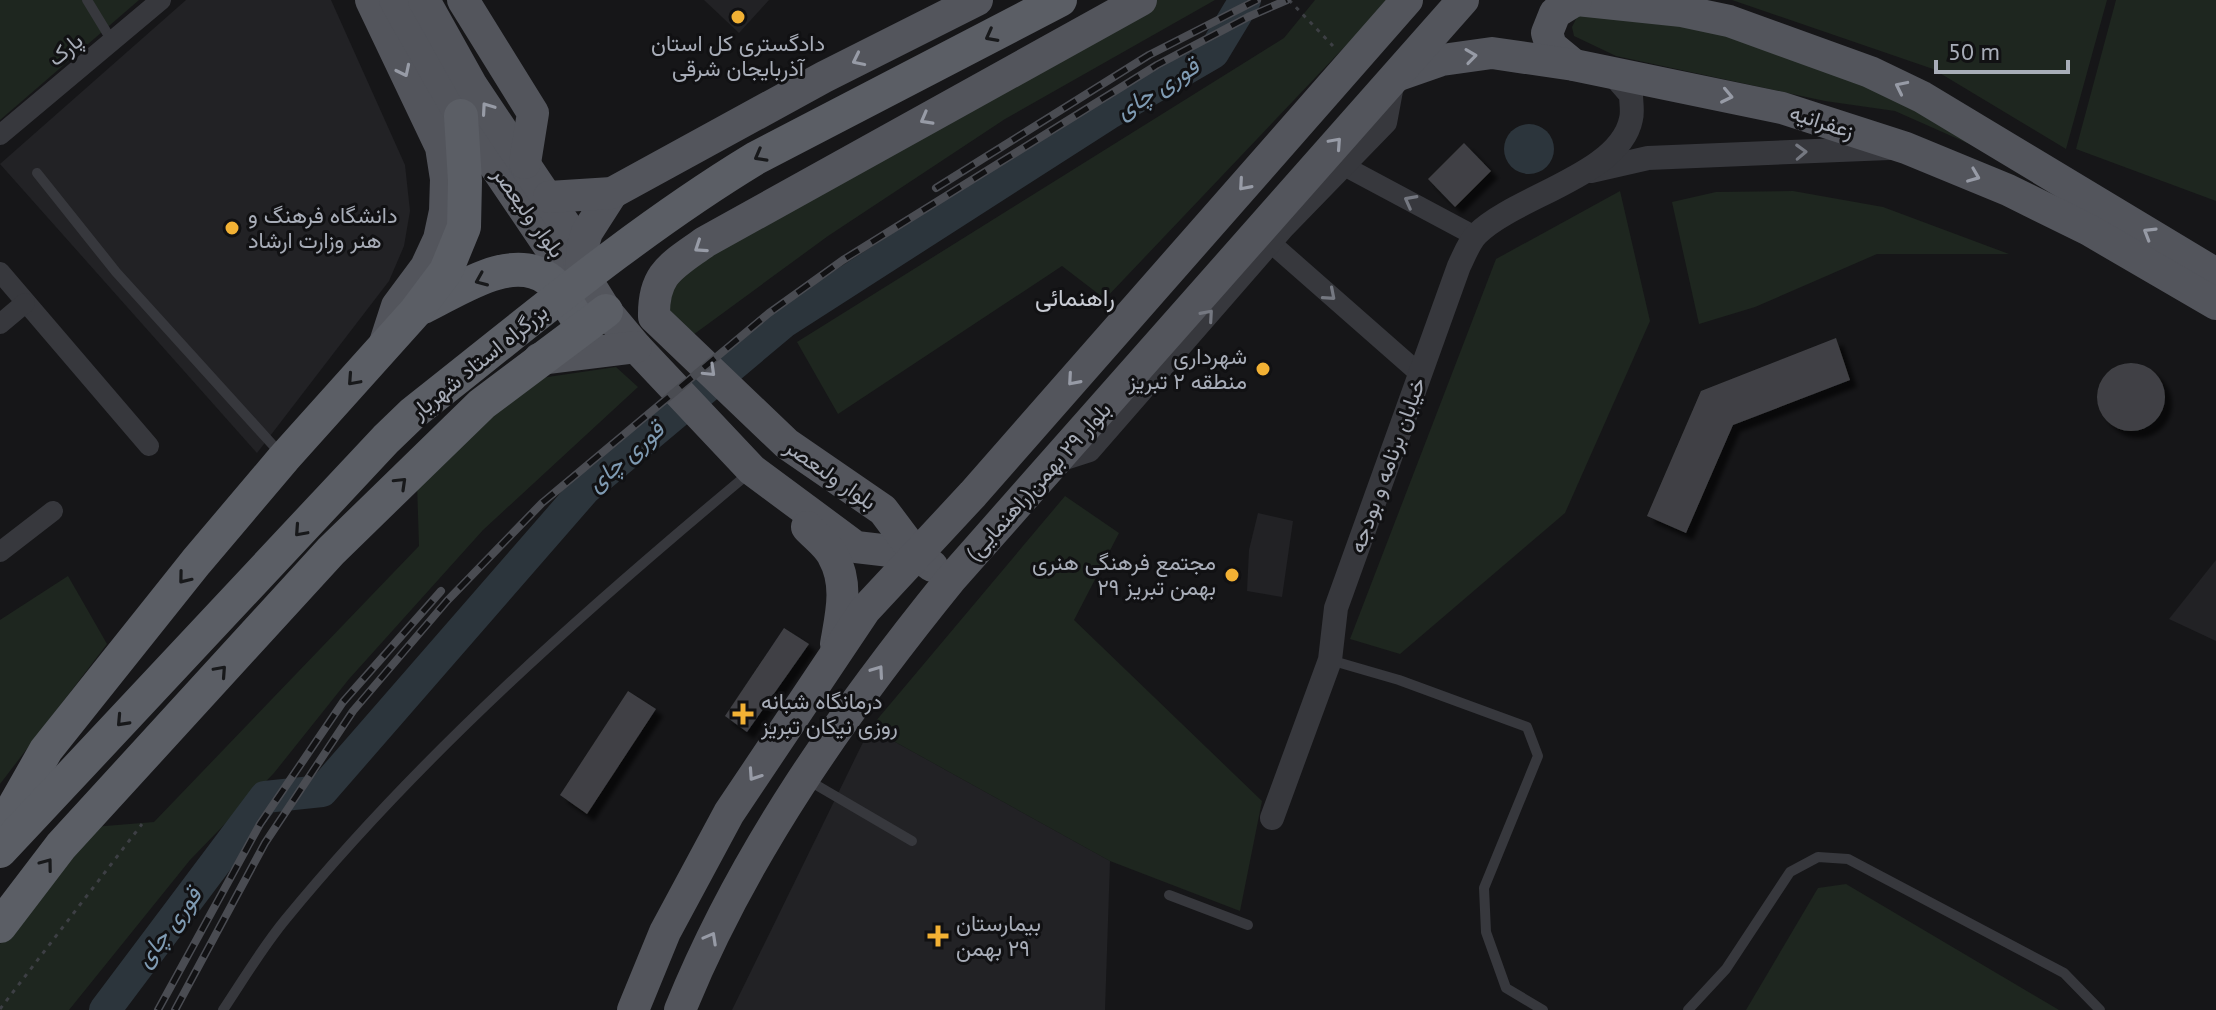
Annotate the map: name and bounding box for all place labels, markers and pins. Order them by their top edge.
marker: دادگستری کل استان آذربایجان شرقی [729,8,747,26]
place label: دادگستری کل استان آذربایجان شرقی [651,29,825,82]
place label: دانشگاه فرهنگ و هنر وزارت ارشاد [248,201,398,254]
marker: دانشگاه فرهنگ و هنر وزارت ارشاد [223,219,241,237]
place label: شهرداری منطقه ۲ تبریز [1127,342,1247,395]
marker: شهرداری منطقه ۲ تبریز [1254,360,1272,378]
place label: مجتمع فرهنگی هنری ۲۹ بهمن تبریز [1032,548,1216,601]
marker: مجتمع فرهنگی هنری ۲۹ بهمن تبریز [1223,566,1241,584]
place label: درمانگاه شبانه روزی نیکان تبریز [760,687,898,740]
marker: درمانگاه شبانه روزی نیکان تبریز [732,703,754,725]
place label: بیمارستان ٢٩ بهمن [956,909,1041,962]
marker: بیمارستان ٢٩ بهمن [927,925,949,947]

